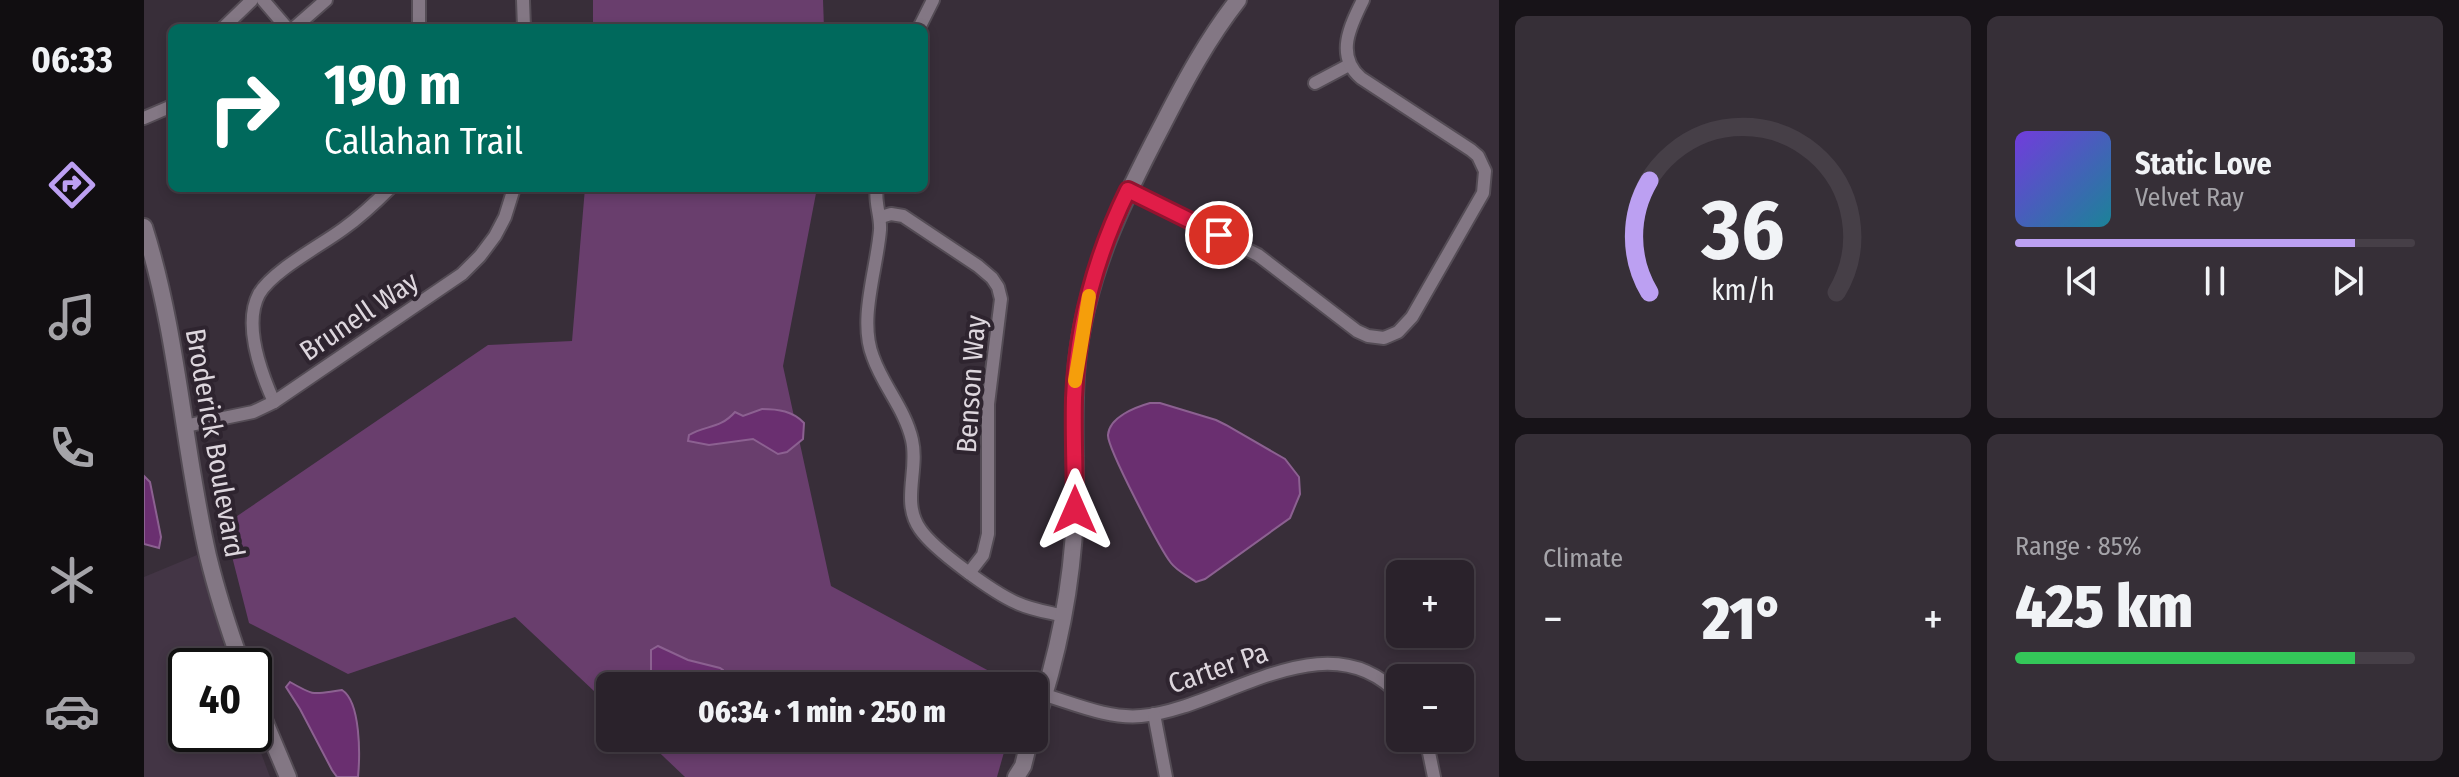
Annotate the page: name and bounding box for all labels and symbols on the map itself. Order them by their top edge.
pin [1185,201,1253,269]
street label: Brunell Way [294,264,425,368]
street label: Benson Way [950,314,992,454]
street label: Broderick Boulevard [179,326,251,560]
position arrow [1033,468,1117,552]
street label: Carter Pa [1164,636,1272,700]
speed limit sign: 40 [168,648,272,752]

